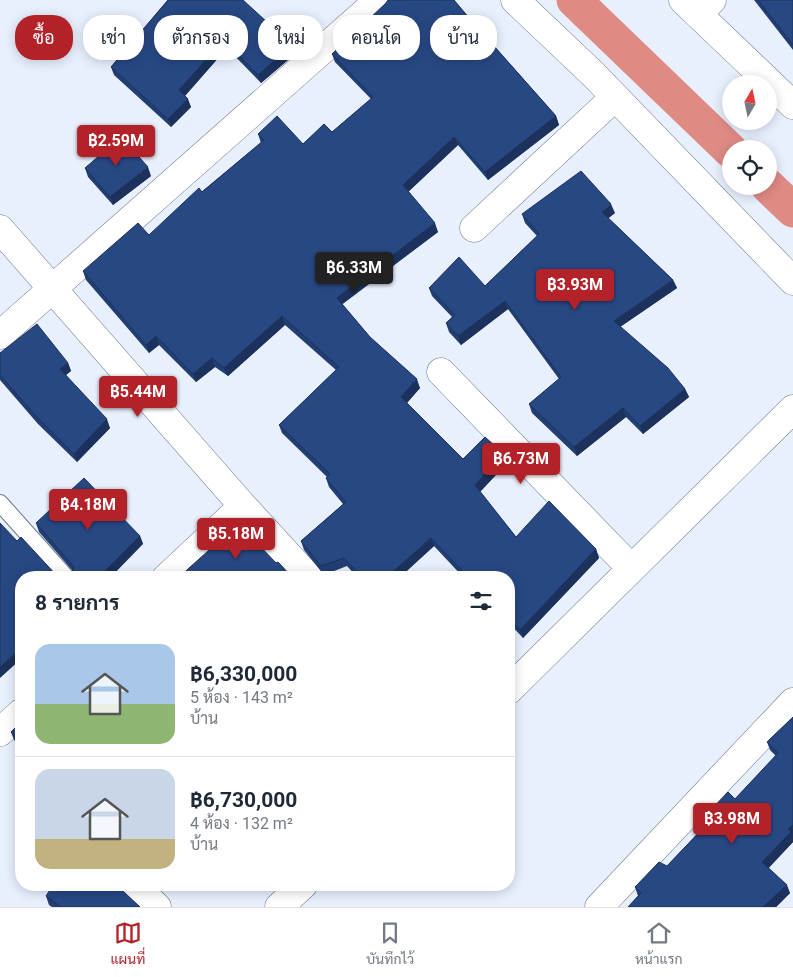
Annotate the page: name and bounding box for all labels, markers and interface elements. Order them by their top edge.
chip: ซื้อ [15,15,73,60]
chip: เช่า [83,15,144,60]
chip: ตัวกรอง [154,15,248,60]
chip: ใหม่ [258,15,323,60]
chip: คอนโด [333,15,420,60]
chip: บ้าน [430,15,497,60]
north arrow [722,75,778,130]
map controls [722,75,777,195]
pin: ฿2.59M [75,124,157,167]
text: ฿2.59M [88,131,144,150]
button: locate [722,140,777,195]
pin: ฿6.33M [313,252,395,294]
text: ฿6.33M [326,258,382,277]
pin: ฿3.93M [534,268,616,311]
text: ฿3.93M [547,275,603,294]
pin: ฿5.44M [97,376,179,418]
text: ฿5.44M [110,382,166,401]
pin: ฿6.73M [480,442,562,485]
text: ฿6.73M [493,449,549,468]
pin: ฿4.18M [47,488,129,531]
text: ฿4.18M [60,495,116,514]
pin: ฿5.18M [195,518,277,560]
text: ฿5.18M [208,524,264,543]
icon: filters [467,587,495,615]
text: 8 รายการ [35,591,119,615]
text: ฿6,330,000 [190,662,297,686]
icon: home [75,664,135,724]
text: 5 ห้อง · 143 m² [190,688,293,707]
text: บ้าน [190,709,218,728]
text: ฿6,730,000 [190,788,297,812]
icon: home [75,789,135,849]
pin: ฿3.98M [691,802,773,845]
text: ฿3.98M [704,809,760,828]
text: 4 ห้อง · 132 m² [190,814,293,833]
text: บ้าน [190,835,218,854]
tab: แผนที่ [110,919,145,967]
tab: บันทึกไว้ [366,919,414,967]
tab: หน้าแรก [635,919,683,967]

